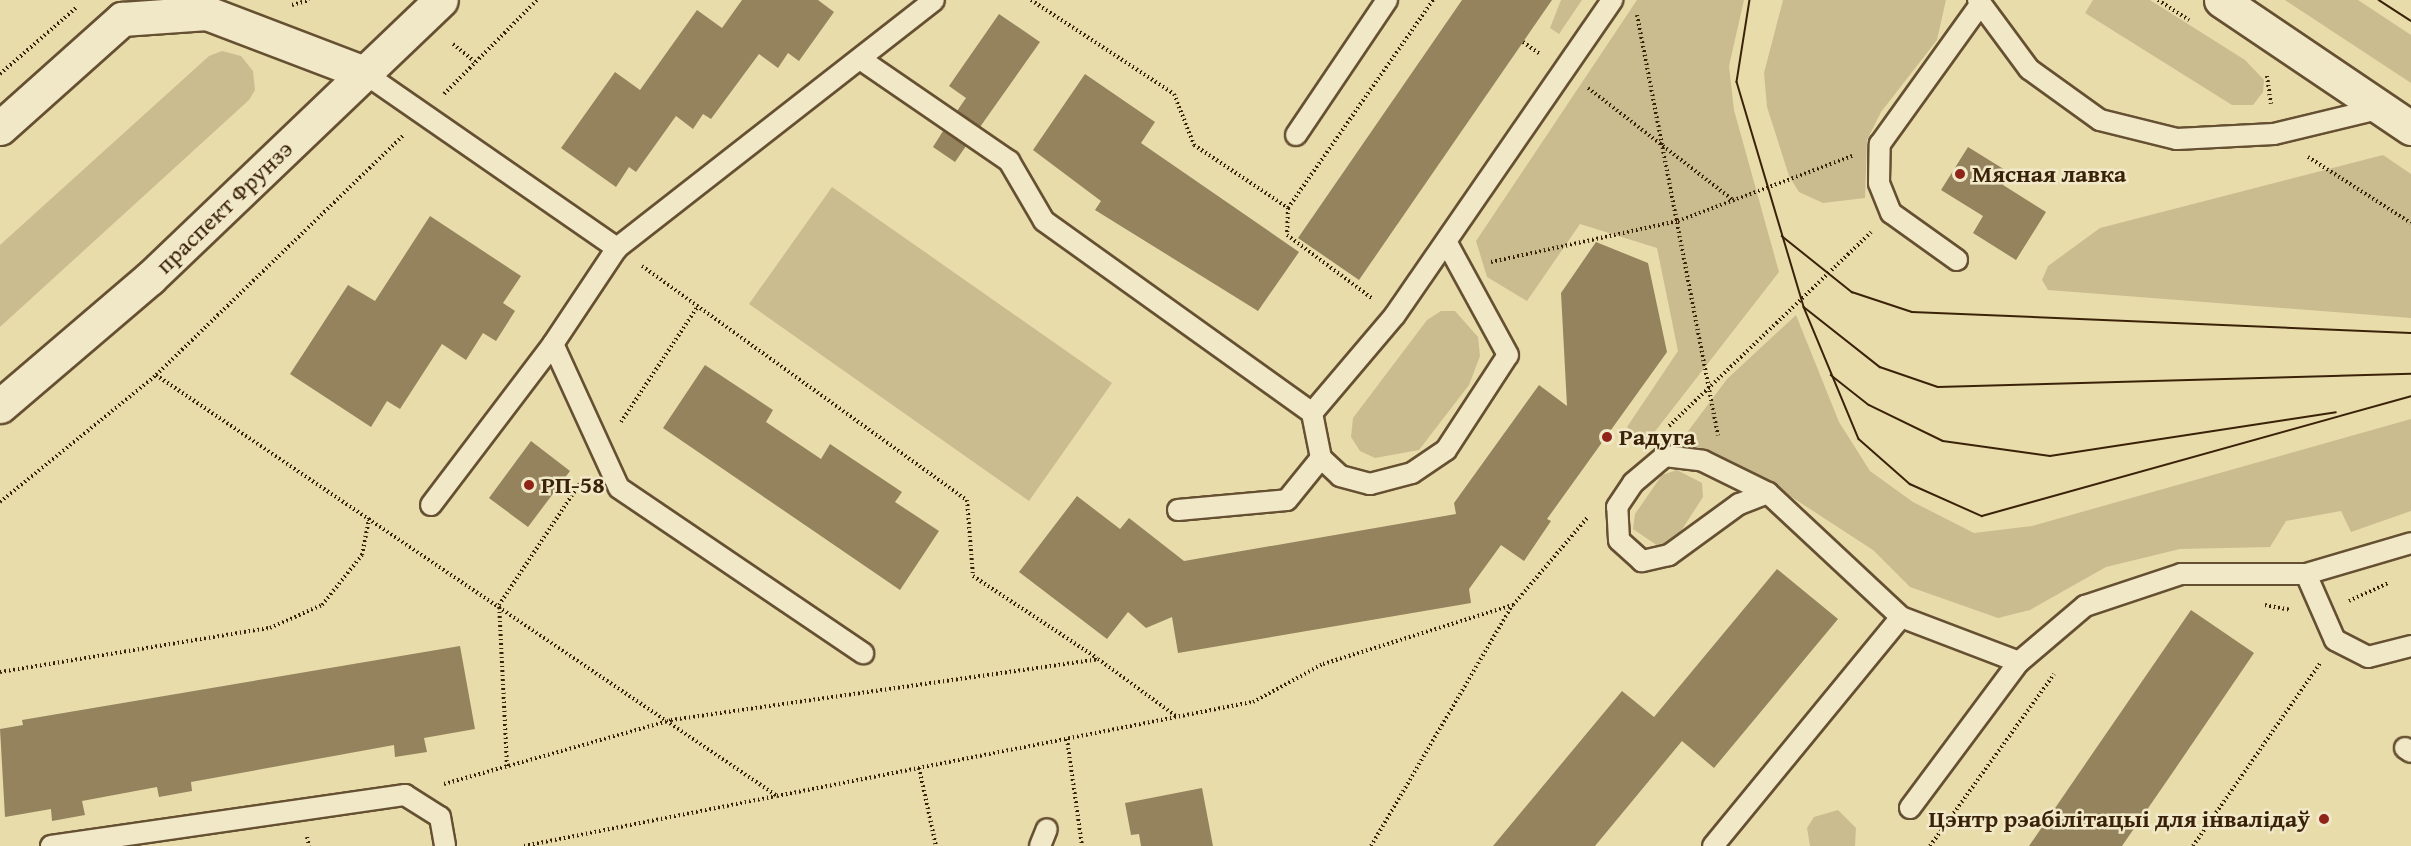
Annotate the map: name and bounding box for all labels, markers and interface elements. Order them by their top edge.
street label: праспект Фрунзэ [150,134,298,280]
place label: Мясная лавка [1972,160,2126,188]
marker: Мясная лавка [1953,167,1967,181]
place label: Радуга [1619,423,1696,451]
marker: Радуга [1600,430,1614,444]
place label: РП-58 [541,471,605,499]
marker: РП-58 [522,478,536,492]
place label: Цэнтр рэабілітацыі для інвалідаў [1929,805,2310,833]
marker: Цэнтр рэабілітацыі для інвалідаў [2315,810,2333,828]

